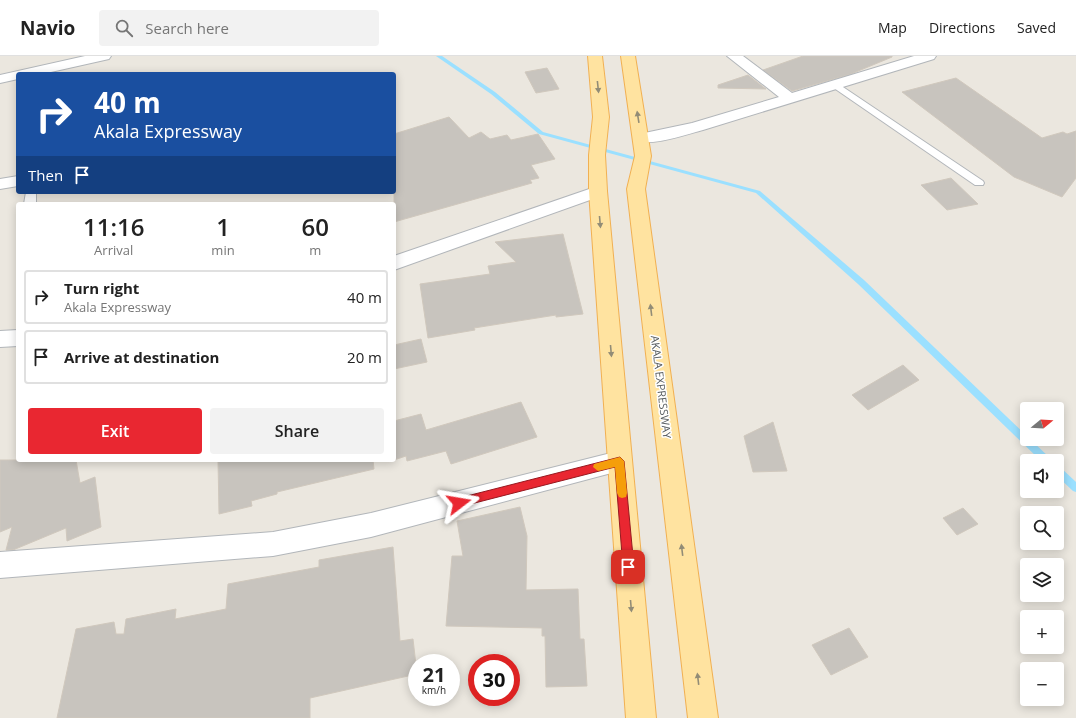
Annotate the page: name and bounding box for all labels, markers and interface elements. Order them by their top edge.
search box [99,10,379,46]
text: Navio [20,15,75,41]
icon: search [113,17,135,39]
text: Search here [145,18,229,38]
text: Map [878,18,907,37]
text: Directions [929,18,995,37]
text: Saved [1017,18,1056,37]
one-way arrow [595,81,601,93]
text: 40 m [94,83,161,121]
icon: right [28,88,80,140]
one-way arrow [635,111,641,123]
text: Akala Expressway [94,119,242,143]
icon: arrive [71,164,93,186]
text: Then [28,165,63,185]
text: 11:16 [83,210,144,243]
text: 1 [216,210,230,243]
text: 60 [302,210,329,243]
one-way arrow [597,216,604,228]
text: Arrival [94,241,133,259]
text: min [211,241,235,259]
text: m [309,241,321,259]
text: Turn right [64,278,139,298]
icon: right [30,286,52,308]
text: 40 m [347,287,382,307]
text: Akala Expressway [64,298,171,316]
one-way arrow [648,304,655,316]
street label: AKALA EXPRESSWAY [648,335,675,440]
one-way arrow [607,345,614,357]
icon: arrive [30,346,52,368]
text: Arrive at destination [64,347,219,367]
text: 20 m [347,347,382,367]
north arrow [1020,402,1064,446]
map controls [1020,402,1064,706]
button: Exit [28,408,202,454]
button: Share [210,408,384,454]
button: sound [1020,454,1064,498]
position arrow [438,482,480,524]
button: search [1020,506,1064,550]
one-way arrow [679,544,685,556]
pin [611,550,645,584]
icon: arrive [617,556,639,578]
button: layers [1020,558,1064,602]
one-way arrow [628,600,635,612]
button: + [1020,610,1064,654]
speed limit sign: 30 [468,654,520,706]
text: 21 [423,661,445,688]
button: − [1020,662,1064,706]
one-way arrow [695,673,702,685]
text: km/h [422,683,446,697]

